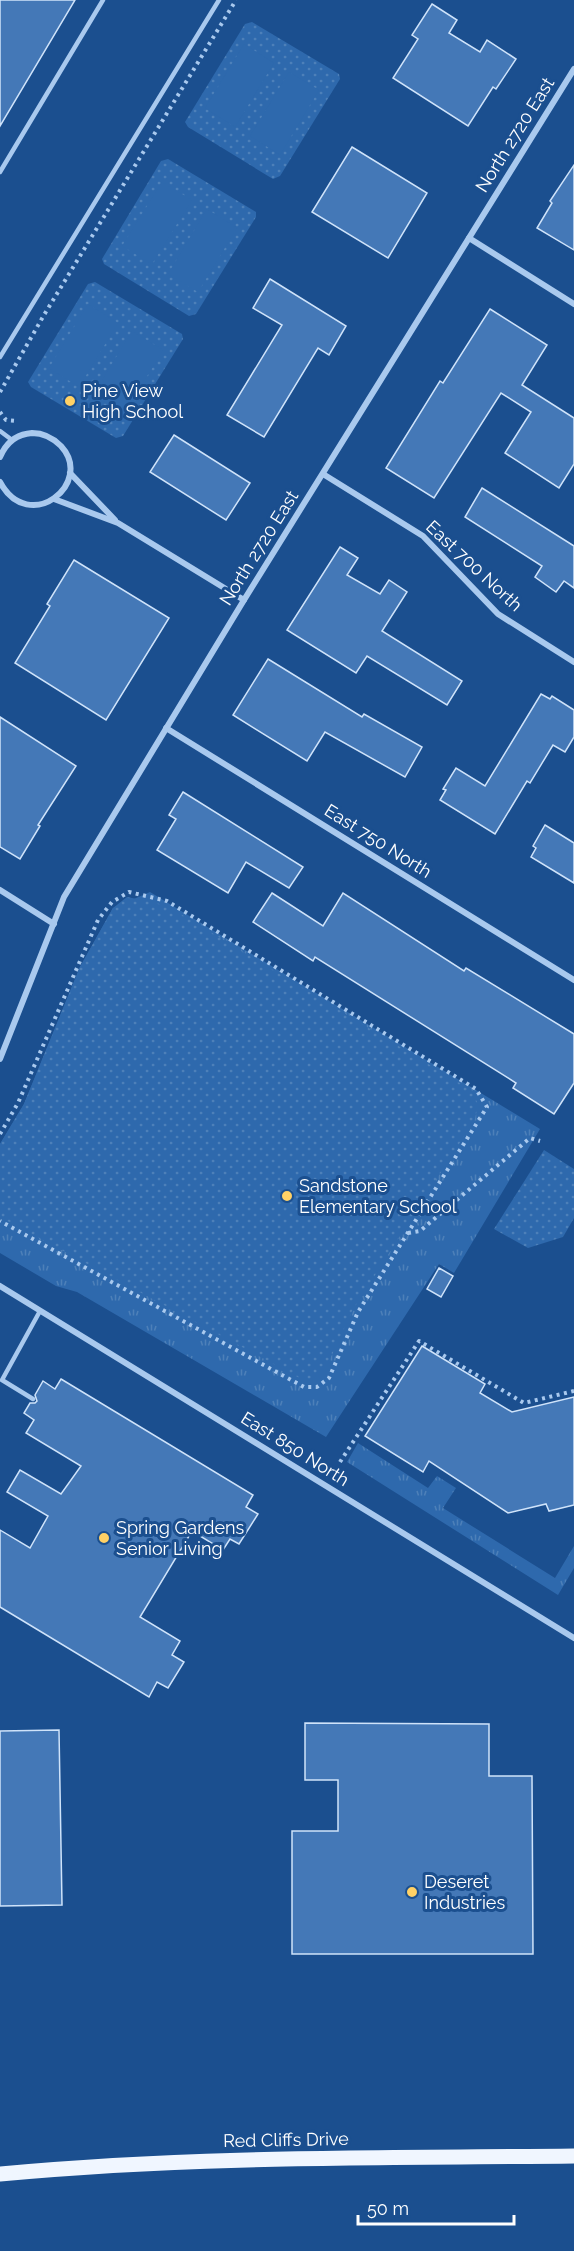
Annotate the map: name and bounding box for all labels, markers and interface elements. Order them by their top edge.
street label: North 2720 East [471,73,558,196]
place label: Pine View High School [82,380,183,422]
marker: Pine View High School [63,394,77,408]
street label: North 2720 East [215,486,302,609]
street label: East 700 North [422,516,527,615]
street label: East 750 North [321,799,436,882]
place label: Sandstone Elementary School [299,1175,457,1217]
marker: Sandstone Elementary School [280,1189,294,1203]
street label: East 850 North [237,1407,353,1490]
place label: Spring Gardens Senior Living [116,1517,245,1559]
marker: Spring Gardens Senior Living [97,1531,111,1545]
place label: Deseret Industries [424,1871,505,1913]
marker: Deseret Industries [405,1885,419,1899]
street label: Red Cliffs Drive [223,2128,349,2151]
scale bar [358,2188,514,2226]
text: 50 m [367,2198,409,2219]

